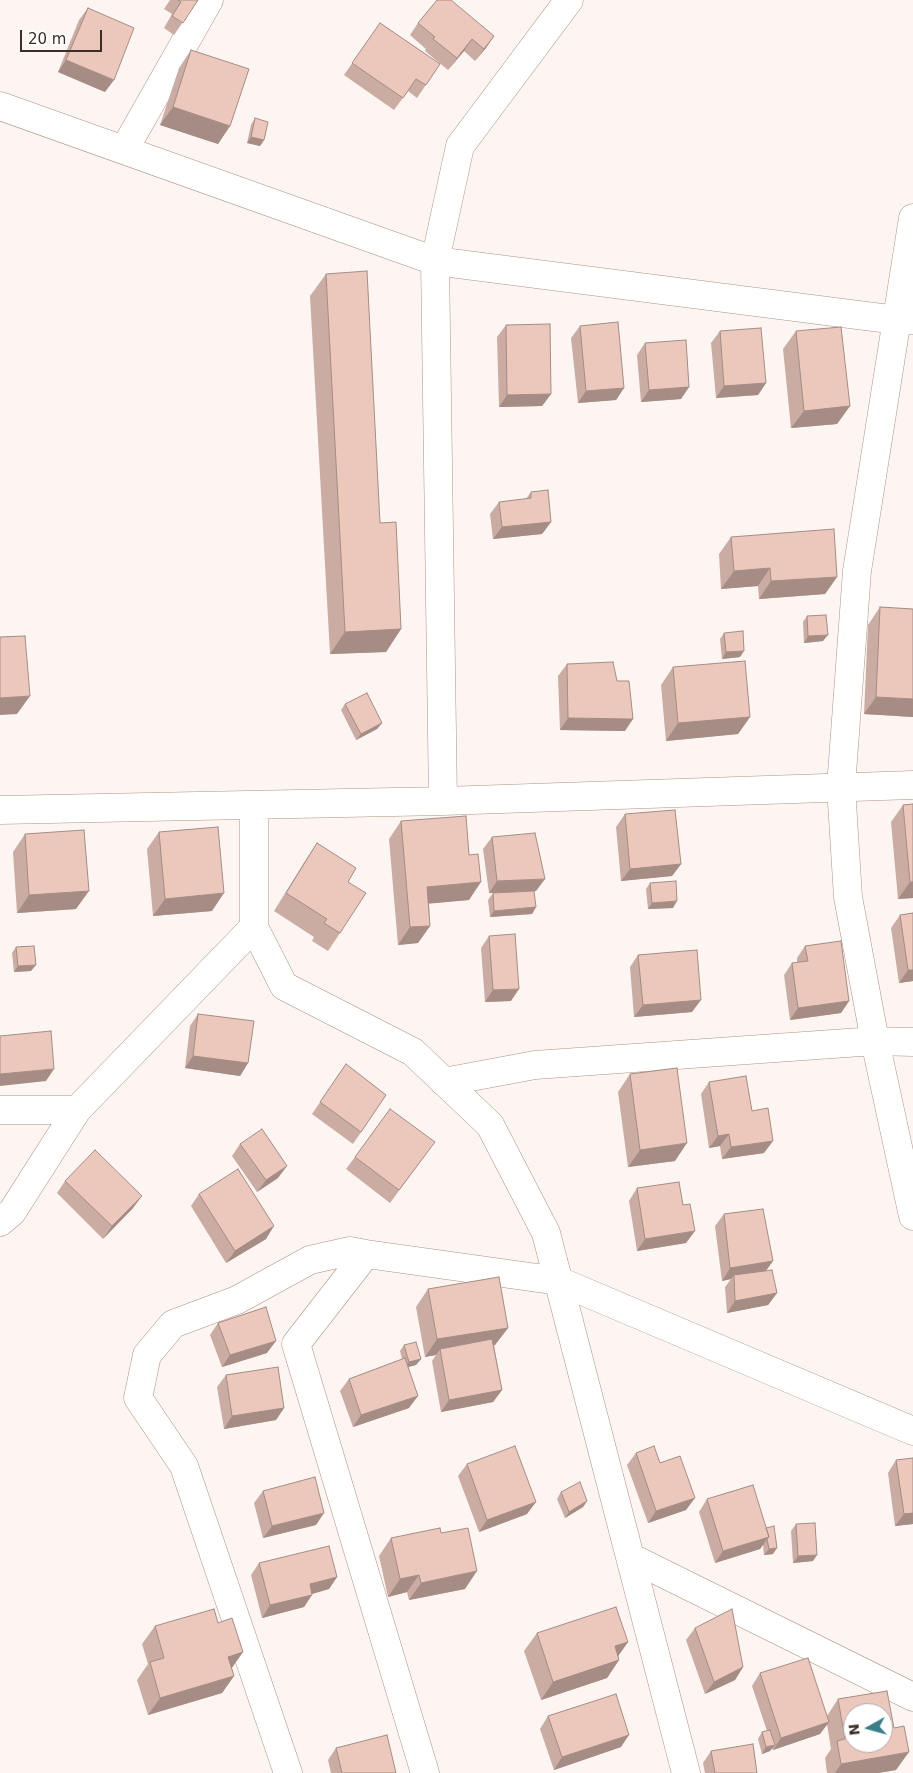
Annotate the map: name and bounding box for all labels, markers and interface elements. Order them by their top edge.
scale bar [22,20,105,52]
text: 20 m [28,30,66,48]
north arrow [843,1703,893,1753]
text: N [845,1723,863,1736]

